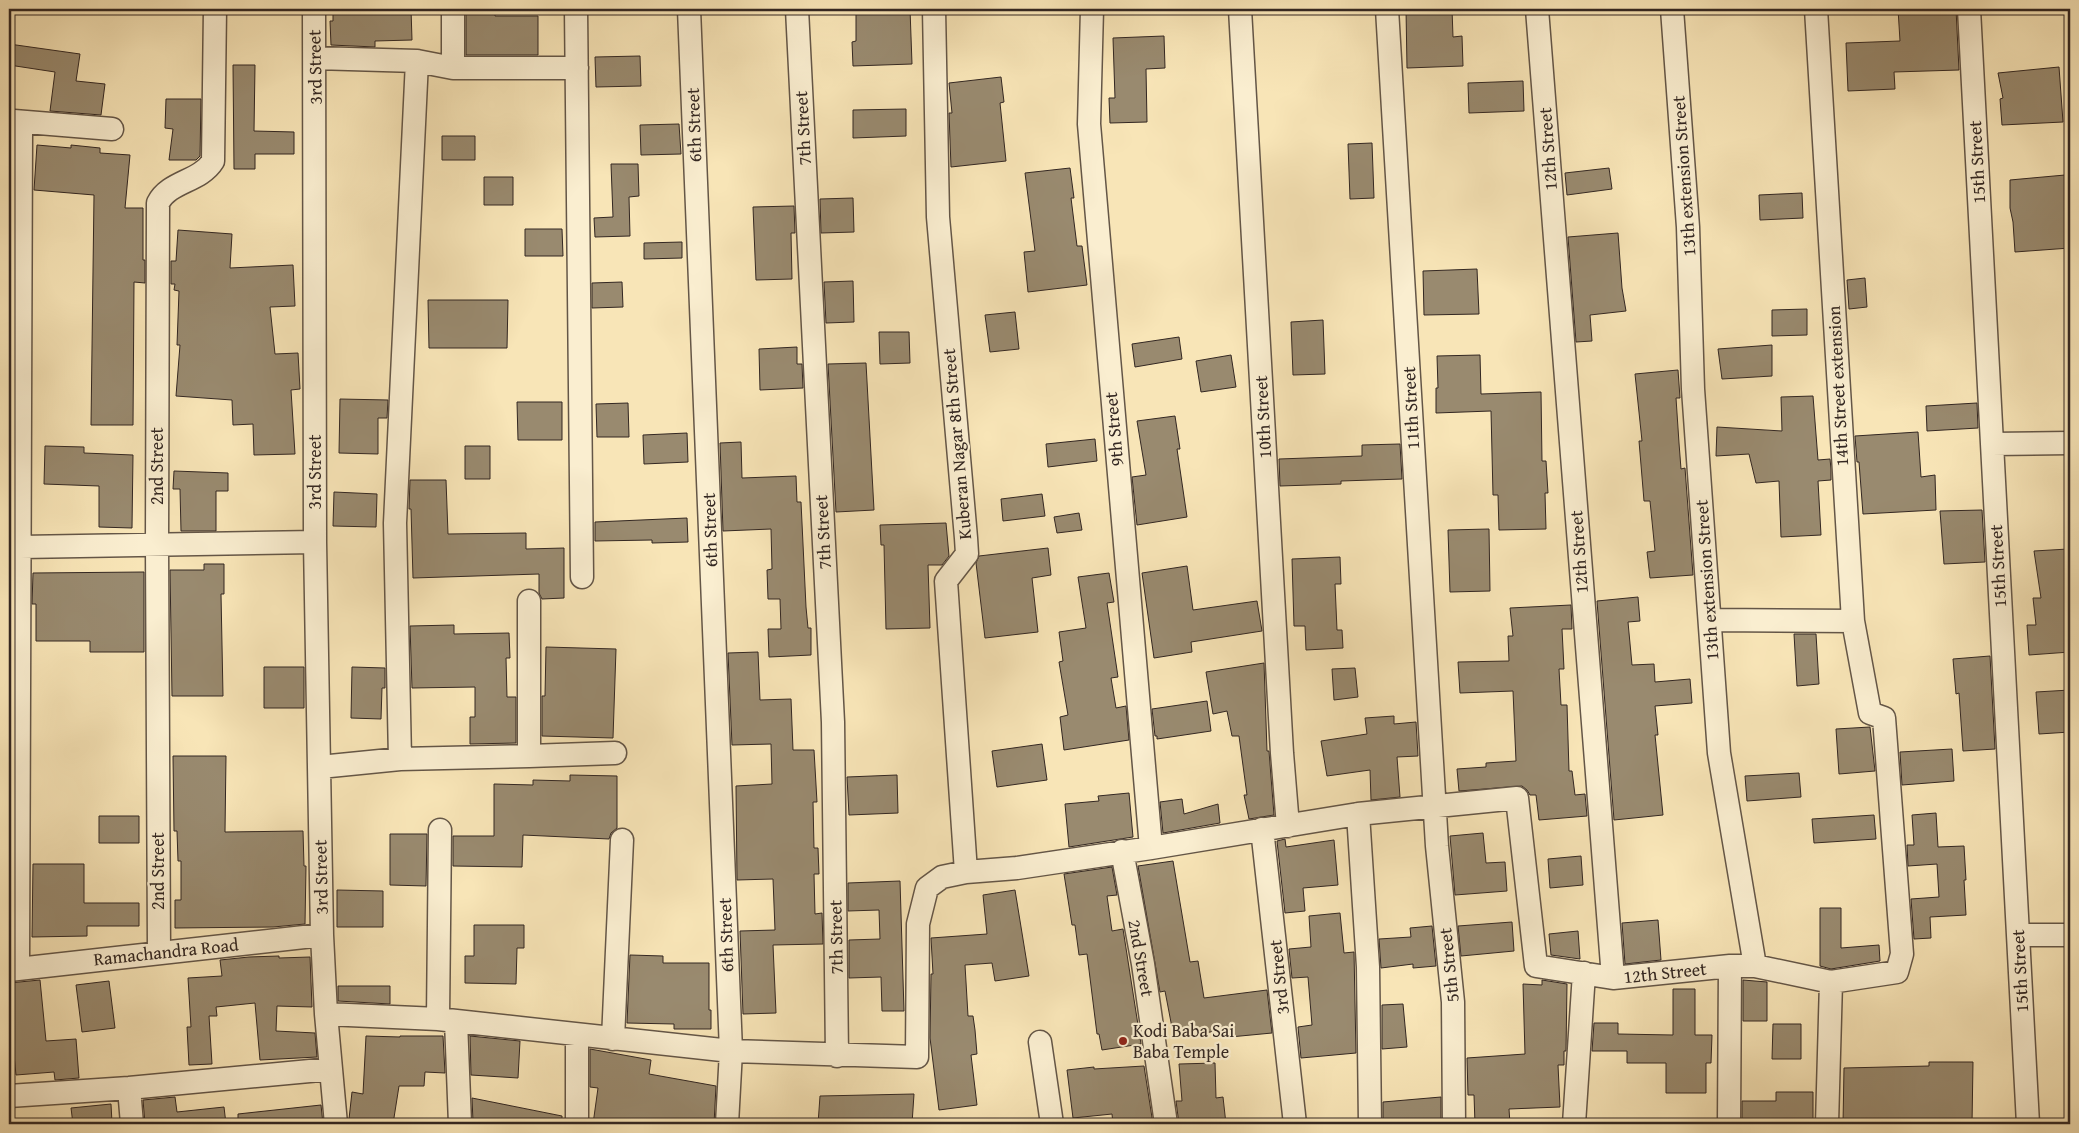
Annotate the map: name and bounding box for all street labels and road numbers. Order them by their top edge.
street label: 3rd Street [300,29,329,105]
street label: 6th Street [679,87,708,163]
street label: 7th Street [787,89,818,166]
street label: 13th extension Street [1664,94,1703,257]
street label: 12th Street [1531,106,1564,192]
street label: 15th Street [1961,119,1992,204]
street label: 14th Street extension [1820,305,1855,467]
street label: Kuberan Nagar 8th Street [935,347,978,541]
street label: 11th Street [1395,365,1426,450]
street label: 10th Street [1247,374,1278,459]
street label: 9th Street [1097,390,1130,467]
street label: 2nd Street [143,426,170,505]
street label: 3rd Street [301,434,328,510]
street label: 6th Street [695,492,724,568]
street label: 7th Street [807,493,838,570]
street label: 13th extension Street [1687,498,1726,661]
street label: 12th Street [1562,509,1595,595]
street label: 15th Street [1982,523,2013,608]
street label: 2nd Street [144,831,171,910]
street label: 3rd Street [306,839,335,915]
street label: 6th Street [711,897,740,973]
street label: 7th Street [821,899,850,975]
street label: 2nd Street [1121,917,1162,999]
street label: 5th Street [1431,926,1466,1004]
street label: 15th Street [2004,928,2035,1013]
street label: Ramachandra Road [92,930,240,973]
street label: 3rd Street [1261,938,1296,1016]
street label: 12th Street [1622,955,1708,990]

